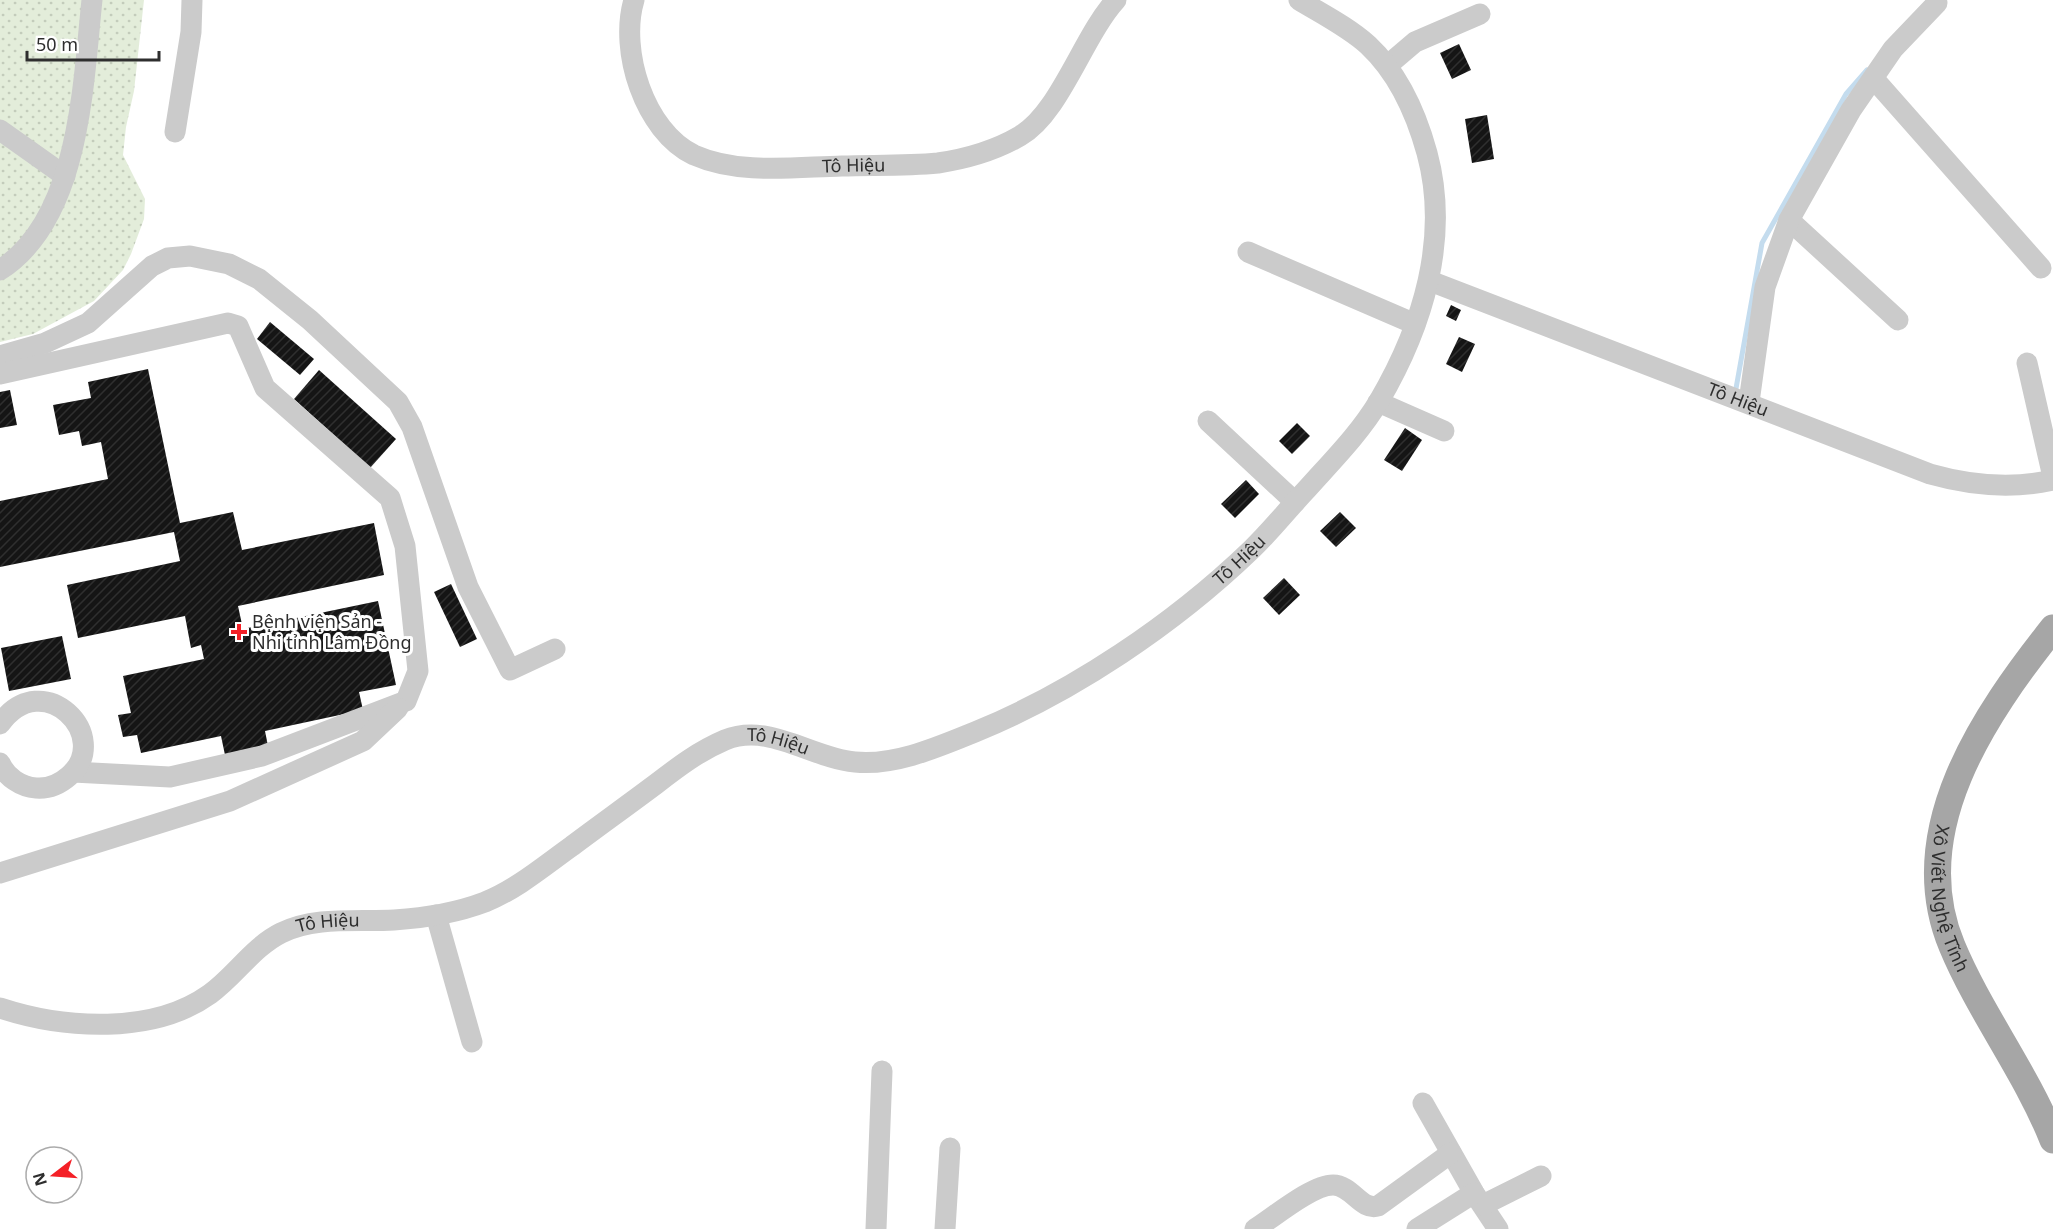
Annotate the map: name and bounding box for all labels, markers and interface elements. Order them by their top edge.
scale bar [27,24,159,62]
text: 50 m [36,32,78,56]
street label: Tô Hiệu [821,152,885,178]
street label: Tô Hiệu [1704,376,1772,422]
street label: Tô Hiệu [1208,529,1270,590]
place label: Bệnh viện Sản - Nhi tỉnh Lâm Đồng [252,609,411,654]
marker: Bệnh viện Sản - Nhi tỉnh Lâm Đồng [230,623,248,641]
street label: Tô Hiệu [747,722,813,760]
street label: Xô Viết Nghệ Tĩnh [1926,823,1975,976]
street label: Tô Hiệu [293,907,360,937]
north arrow [24,1145,84,1205]
text: N [27,1170,52,1189]

